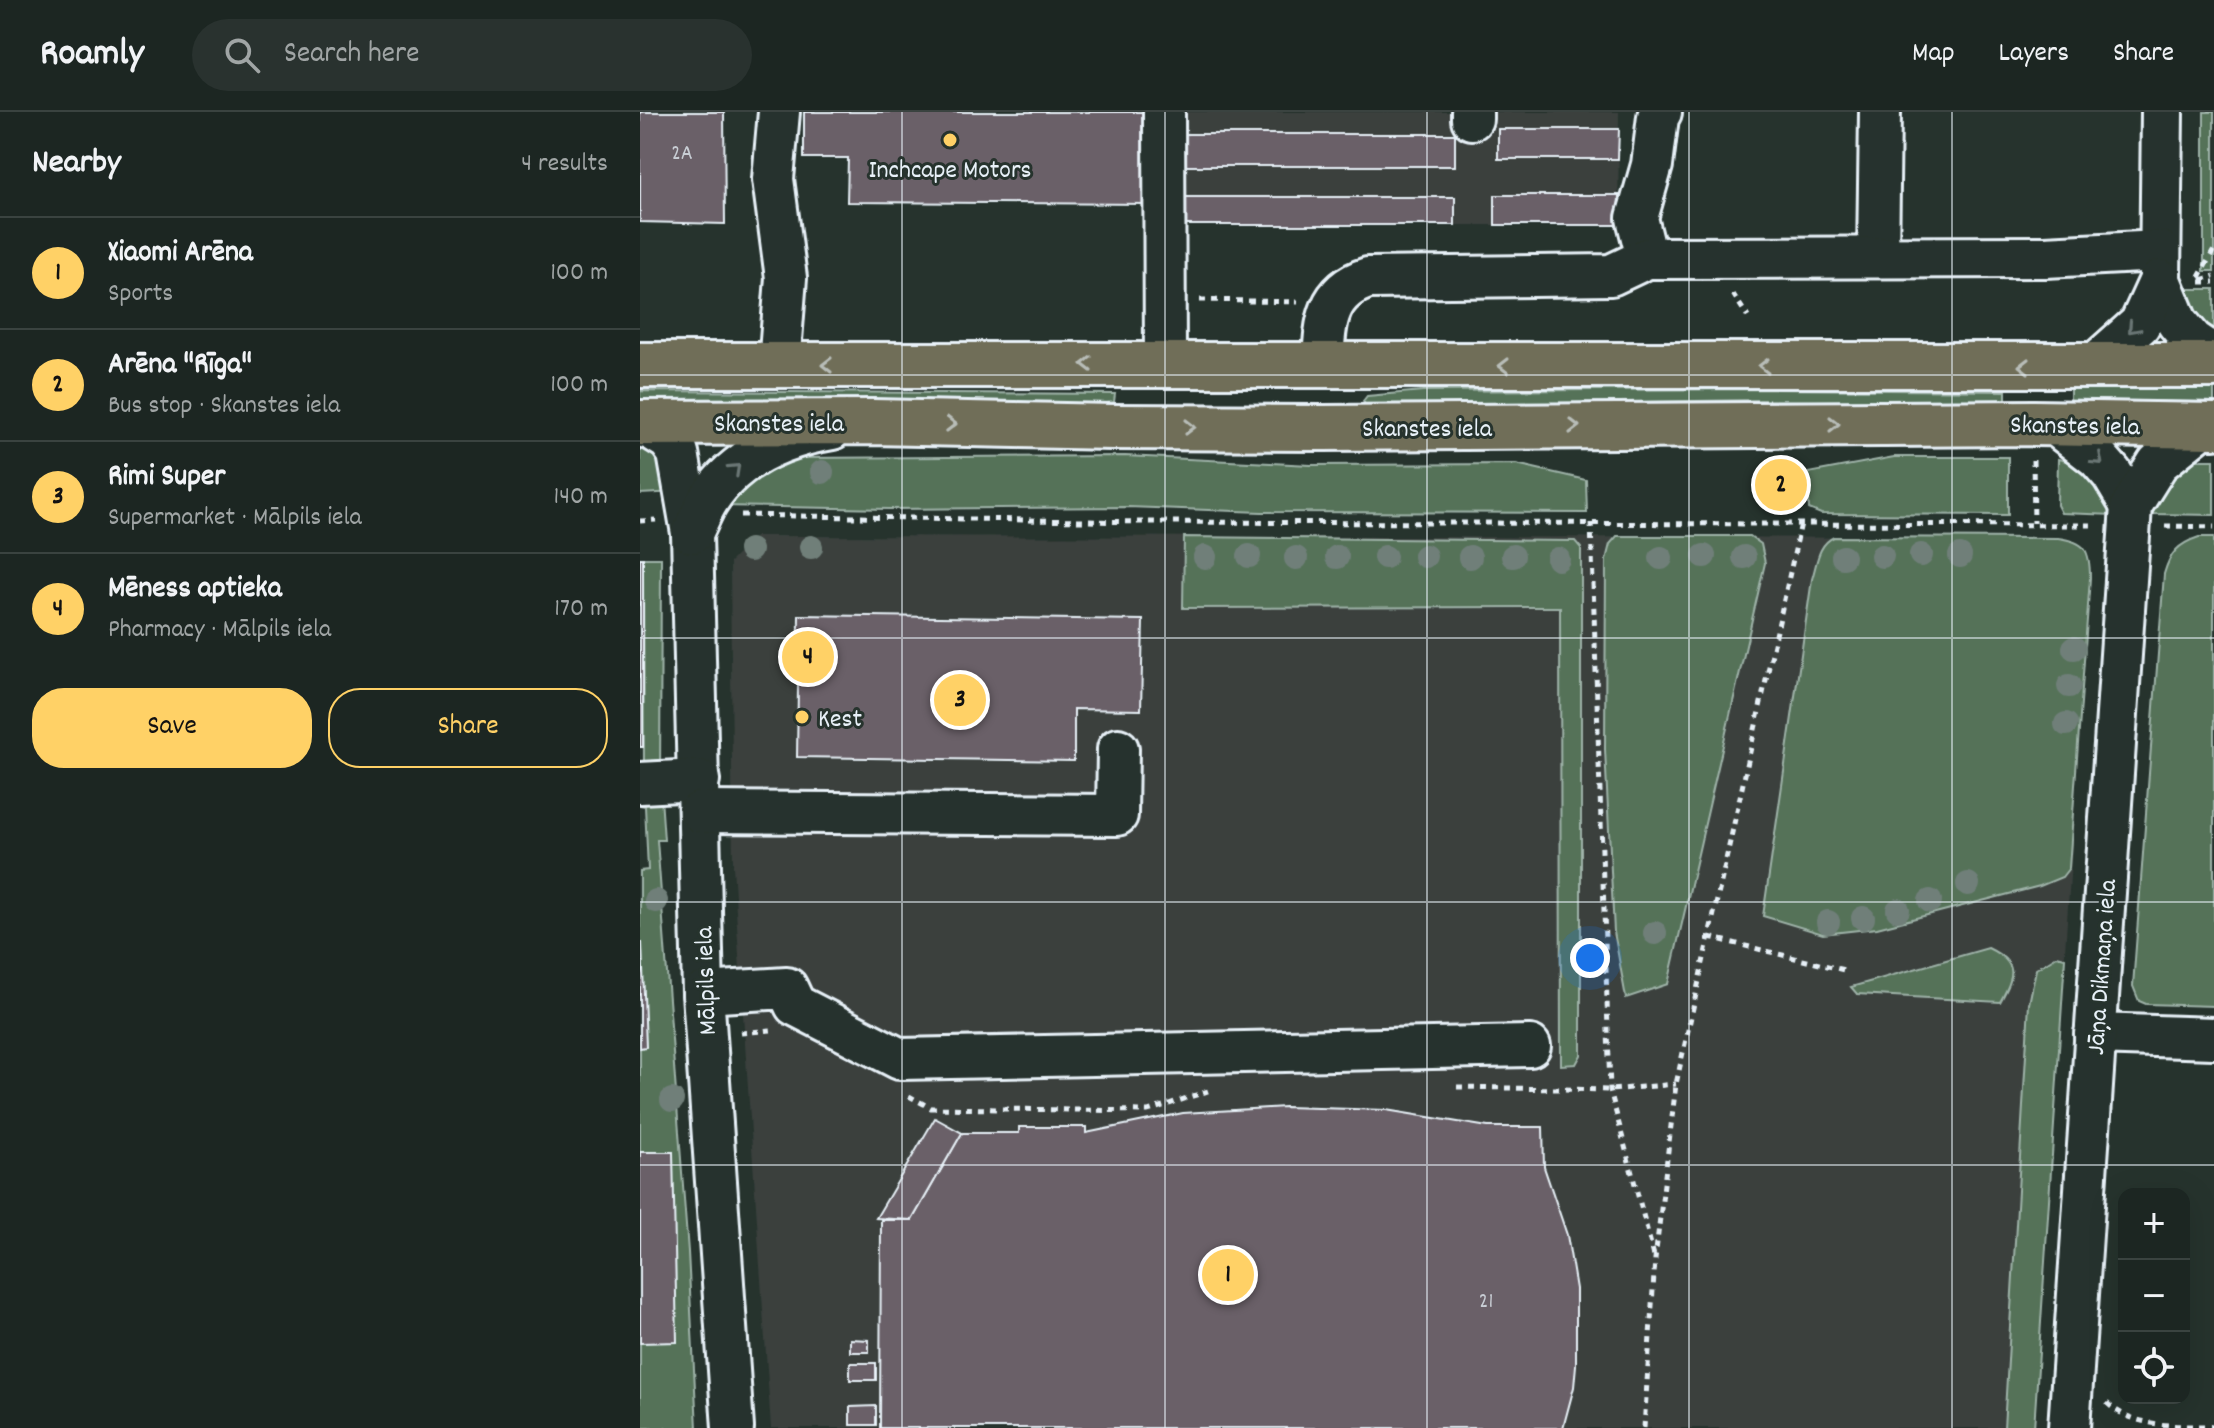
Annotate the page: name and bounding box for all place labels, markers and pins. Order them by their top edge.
marker: Inchcape Motors [941,131,959,149]
place label: Inchcape Motors [868,153,1032,190]
pin: 2 [1755,455,1807,515]
pin: 4 [782,627,834,687]
pin: 3 [934,670,986,730]
place label: Kest [818,702,862,739]
marker: Kest [793,708,811,726]
pin: 1 [1202,1245,1254,1305]

